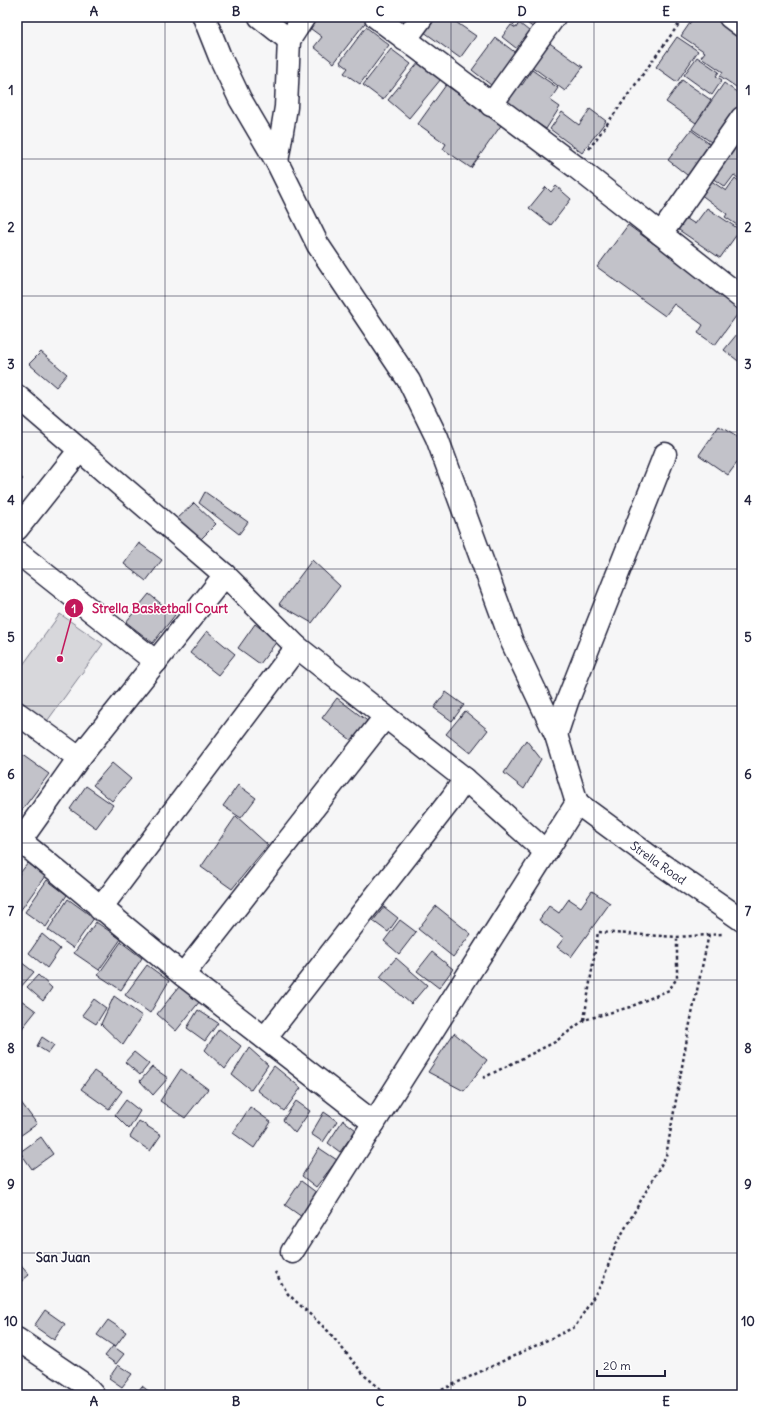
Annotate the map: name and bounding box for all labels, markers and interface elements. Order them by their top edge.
text: A [90,3,99,20]
text: B [232,3,241,20]
text: C [376,3,385,20]
text: D [517,3,527,20]
text: E [662,3,670,20]
text: 1 [8,82,14,99]
text: 1 [745,82,751,99]
text: 2 [7,219,15,236]
text: 2 [744,219,752,236]
text: 3 [7,356,15,373]
text: 3 [744,356,752,373]
text: 4 [7,492,15,509]
text: 4 [744,492,752,509]
callout: Strella Basketball Court [64,596,236,621]
text: Strella Basketball Court [92,600,229,617]
text: 1 [72,601,76,616]
text: 5 [7,629,15,646]
text: 5 [744,629,752,646]
text: 6 [7,766,15,783]
text: 6 [744,766,752,783]
street label: Strella Road [628,838,690,887]
text: 7 [8,903,15,920]
text: 7 [745,903,752,920]
text: 8 [7,1040,15,1057]
text: 8 [744,1040,752,1057]
text: 9 [7,1176,15,1193]
text: 9 [744,1176,752,1193]
district label: San Juan [36,1249,91,1266]
text: 10 [4,1313,18,1330]
text: 10 [741,1313,755,1330]
scale bar [597,1352,665,1378]
text: 20 m [603,1358,631,1373]
text: A [90,1393,99,1410]
text: B [232,1393,241,1410]
text: C [376,1393,385,1410]
text: D [517,1393,527,1410]
text: E [662,1393,670,1410]

